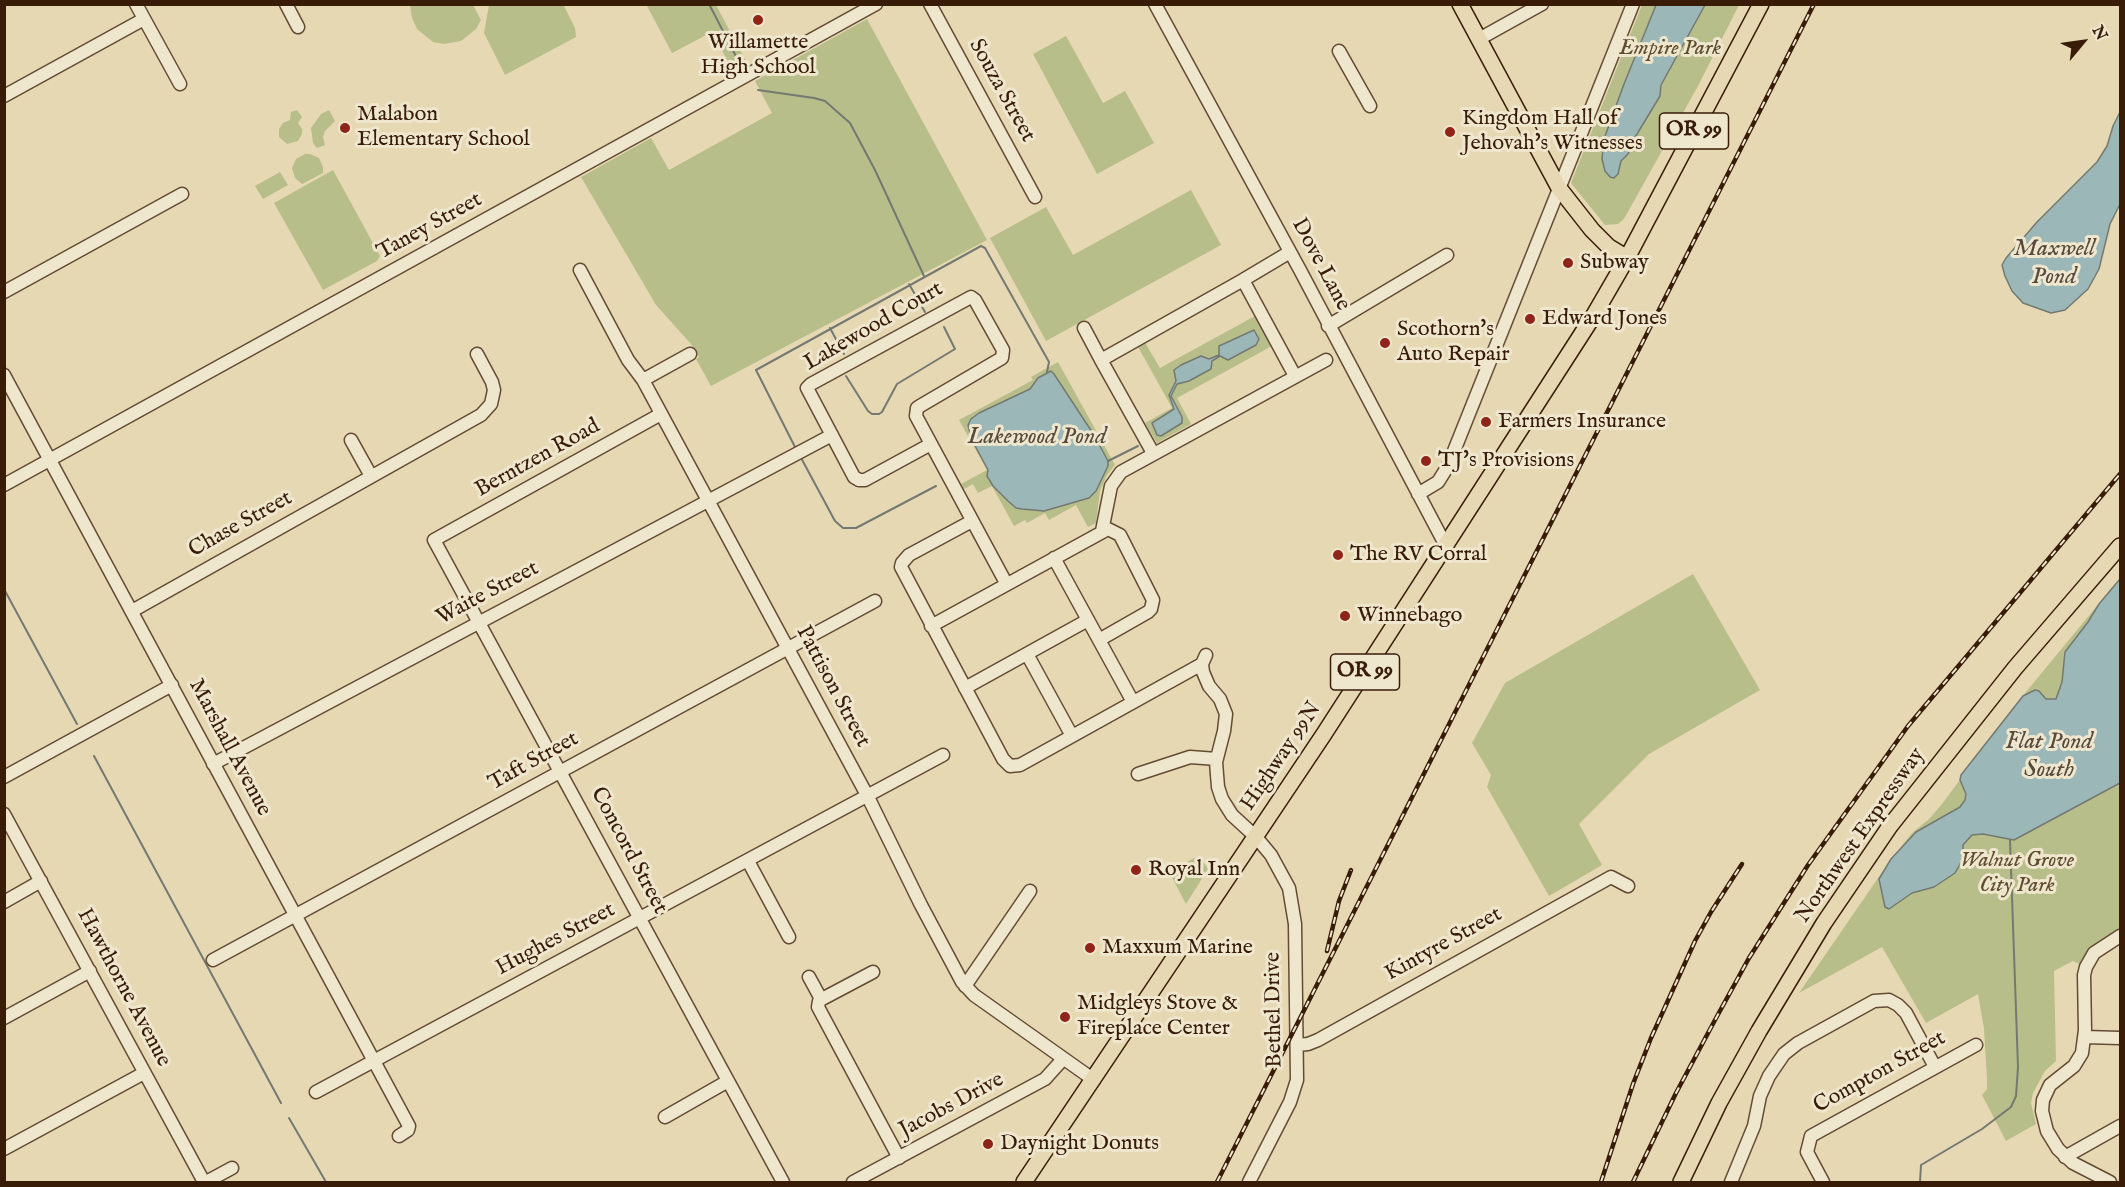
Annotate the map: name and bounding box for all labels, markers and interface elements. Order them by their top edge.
north arrow [2053,12,2113,72]
marker: Willamette High School [751,13,765,27]
text: N [2087,22,2111,44]
place label: Willamette High School [700,30,816,82]
street label: Souza Street [962,35,1040,147]
park label: Empire Park [1619,36,1721,62]
place label: Malabon Elementary School [357,102,530,154]
place label: Kingdom Hall of Jehovah's Witnesses [1462,106,1643,158]
road number: OR 99 [1660,113,1728,149]
marker: Malabon Elementary School [338,121,352,135]
marker: Kingdom Hall of Jehovah's Witnesses [1443,125,1457,139]
street label: Taney Street [373,187,487,267]
street label: Dove Lane [1285,214,1355,316]
water label: Maxwell Pond [2013,236,2095,292]
place label: Subway [1580,250,1649,276]
marker: Subway [1561,256,1575,270]
street label: Lakewood Court [800,277,948,377]
place label: Edward Jones [1542,306,1667,332]
marker: Edward Jones [1523,312,1537,326]
place label: Scothorn's Auto Repair [1397,317,1510,368]
marker: Scothorn's Auto Repair [1378,336,1392,350]
place label: Farmers Insurance [1498,409,1666,435]
street label: Berntzen Road [471,414,605,504]
marker: Farmers Insurance [1479,415,1493,429]
water label: Lakewood Pond [968,424,1106,452]
place label: TJ's Provisions [1438,448,1574,474]
marker: TJ's Provisions [1419,454,1433,468]
street label: Chase Street [185,486,297,564]
place label: The RV Corral [1350,542,1487,568]
marker: The RV Corral [1331,548,1345,562]
street label: Waite Street [432,556,544,632]
place label: Winnebago [1357,603,1462,629]
marker: Winnebago [1338,609,1352,623]
street label: Pattison Street [789,622,875,752]
road number: OR 99 [1330,654,1400,690]
street label: Marshall Avenue [182,675,276,821]
street label: Highway 99N [1236,698,1328,816]
street label: Taft Street [484,726,584,798]
water label: Flat Pond South [2005,729,2093,785]
street label: Northwest Expressway [1791,743,1931,929]
street label: Concord Street [584,783,672,919]
park label: Walnut Grove City Park [1960,848,2074,900]
place label: Royal Inn [1148,857,1240,883]
marker: Royal Inn [1129,863,1143,877]
street label: Hughes Street [492,898,620,982]
street label: Kintyre Street [1381,902,1507,988]
street label: Hawthorne Avenue [70,904,176,1072]
place label: Maxxum Marine [1102,935,1253,961]
marker: Maxxum Marine [1083,941,1097,955]
street label: Bethel Drive [1261,952,1289,1068]
place label: Midgleys Stove & Fireplace Center [1077,991,1238,1042]
marker: Midgleys Stove & Fireplace Center [1058,1010,1072,1024]
street label: Compton Street [1809,1026,1951,1120]
street label: Jacobs Drive [895,1067,1009,1145]
place label: Daynight Donuts [1000,1131,1159,1157]
marker: Daynight Donuts [981,1137,995,1151]

